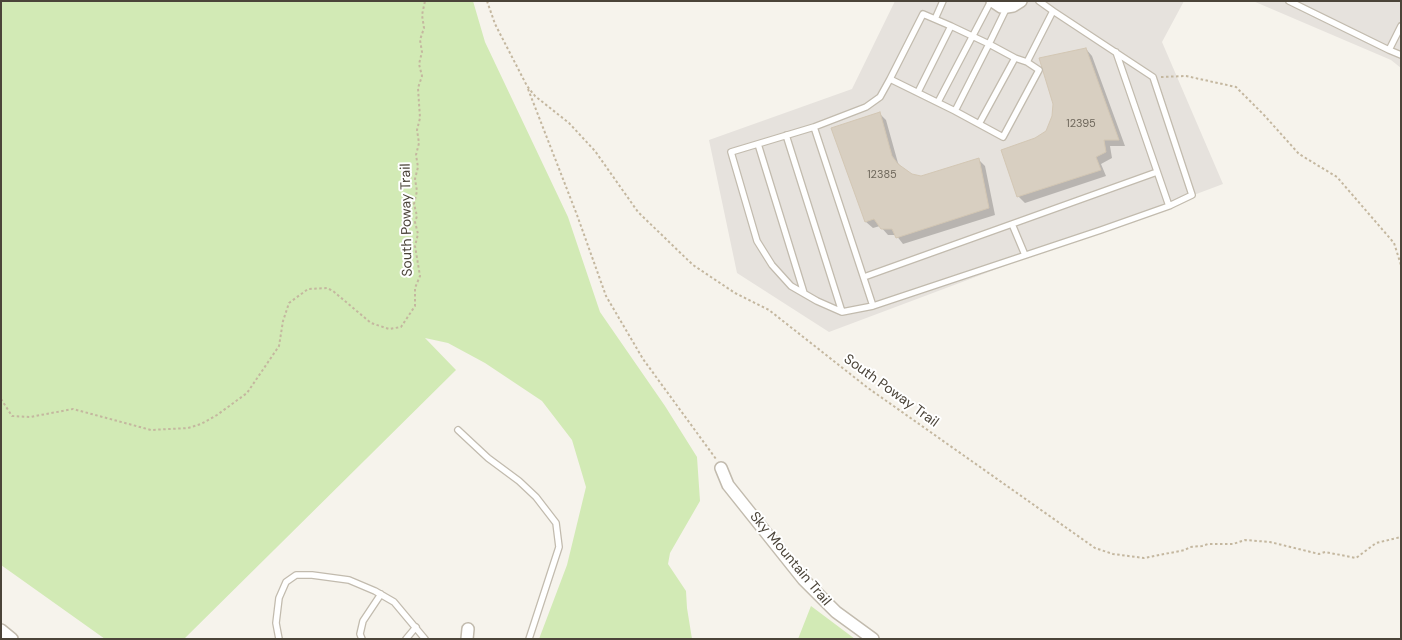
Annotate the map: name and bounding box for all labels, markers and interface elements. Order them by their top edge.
house number: 12395 [1066,117,1096,131]
street label: South Poway Trail [398,163,416,277]
house number: 12385 [867,168,897,182]
street label: South Poway Trail [840,351,942,431]
street label: Sky Mountain Trail [746,509,834,609]

